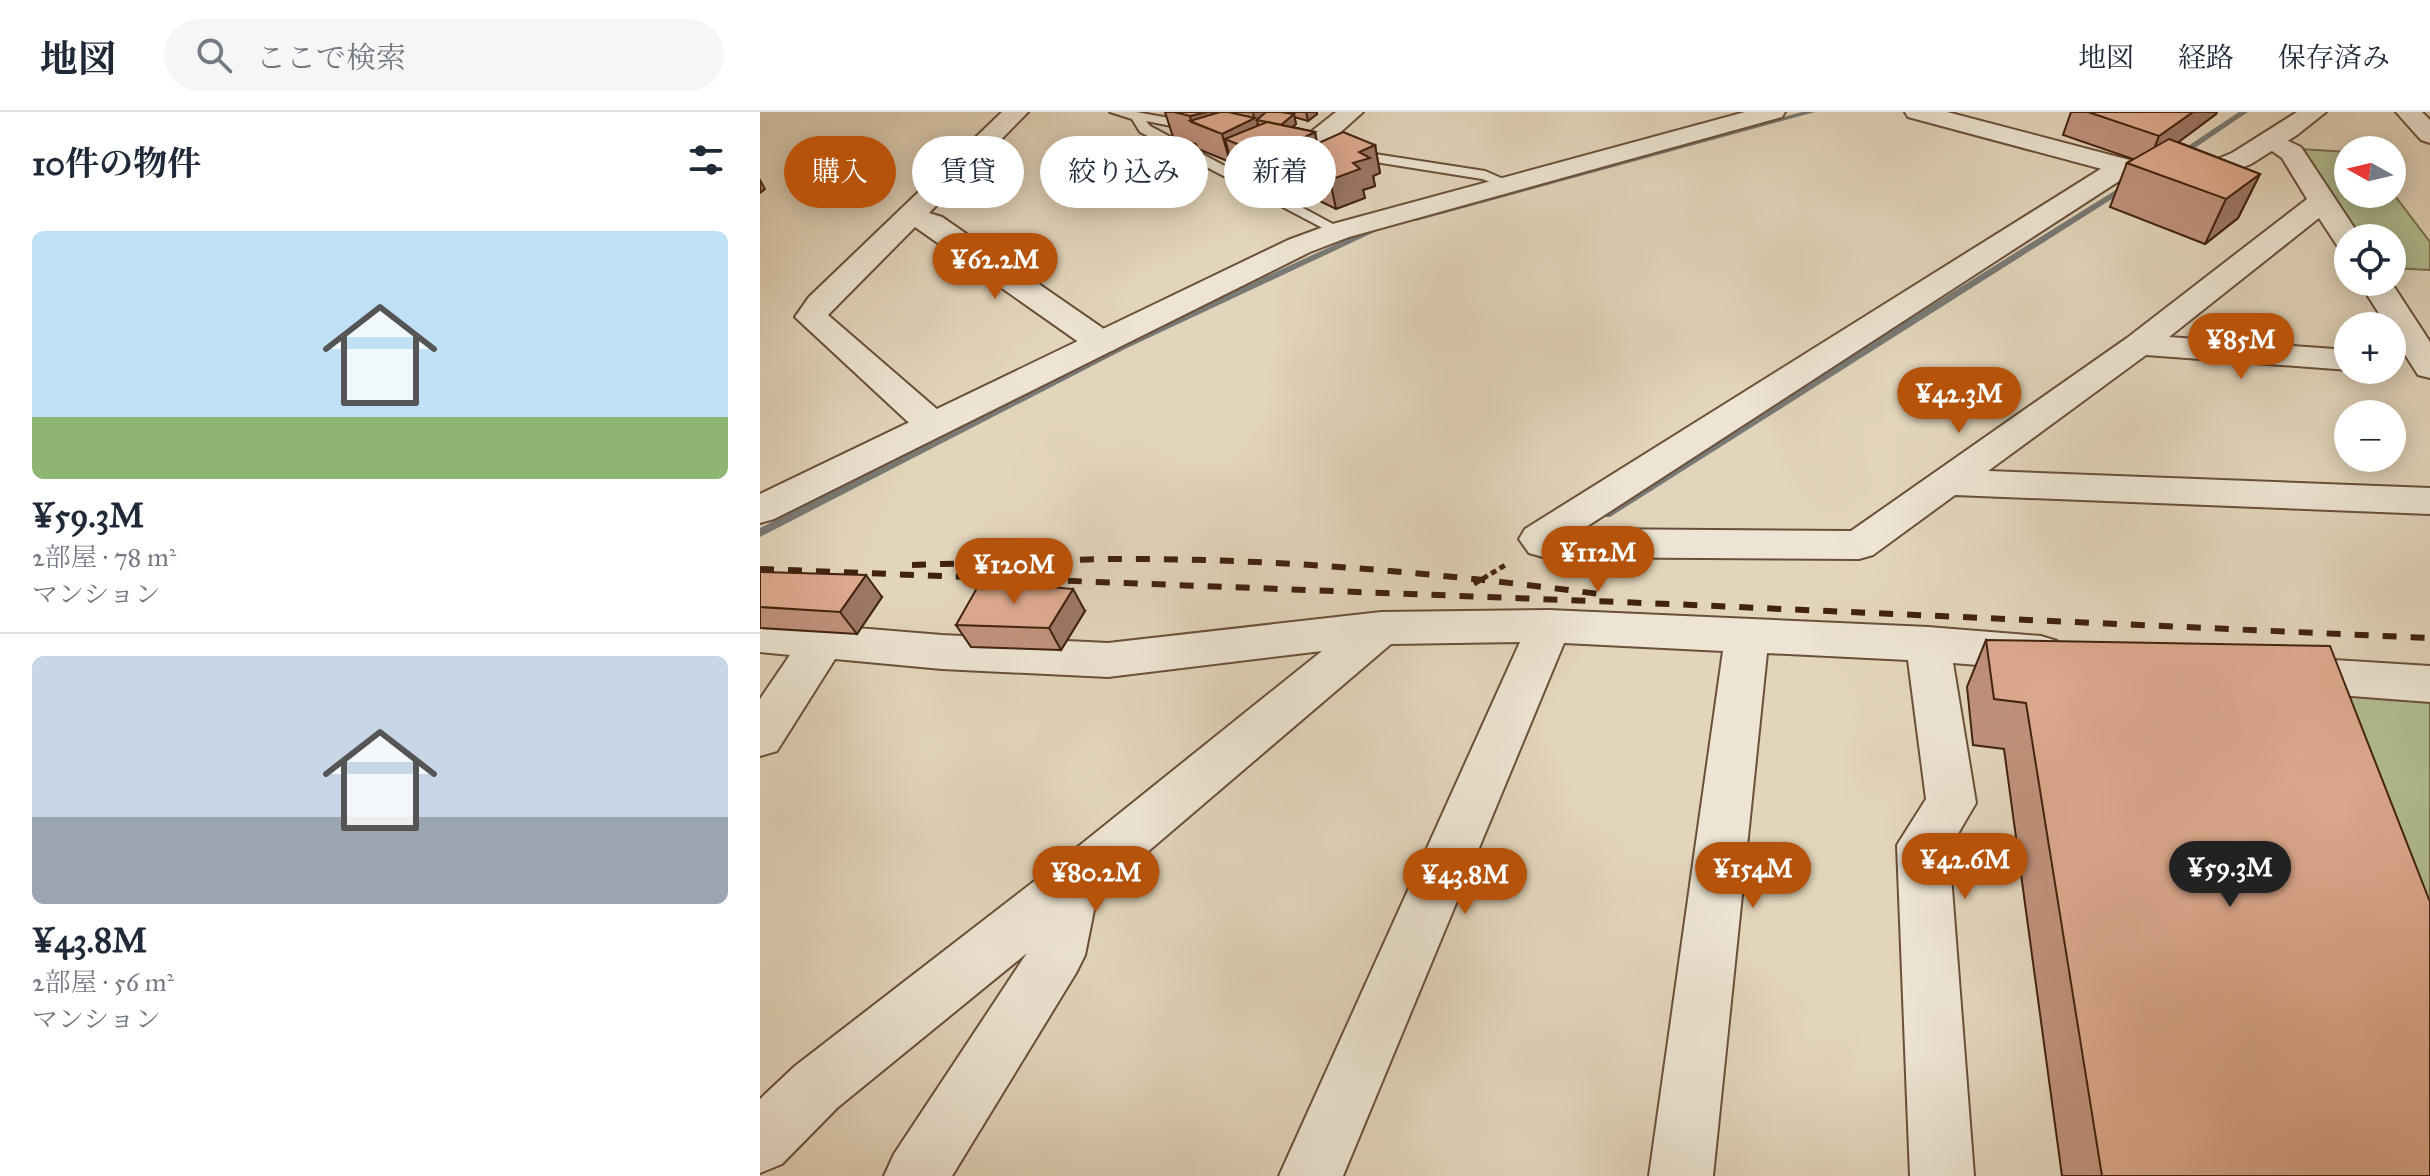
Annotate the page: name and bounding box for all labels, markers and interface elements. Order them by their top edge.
search box [164,19,724,91]
icon: search [192,33,236,77]
text: 地図 [40,36,116,82]
text: ここで検索 [256,40,406,76]
text: 地図 [2078,40,2134,75]
text: 経路 [2178,40,2234,75]
text: 保存済み [2278,40,2390,75]
chip: 購入 [784,136,896,208]
chip: 賃貸 [912,136,1024,208]
chip: 絞り込み [1040,136,1208,208]
chip: 新着 [1224,136,1336,208]
north arrow [2334,136,2406,208]
map controls [2334,136,2406,472]
icon: filters [684,138,728,182]
text: 10件の物件 [32,143,201,184]
button: locate [2334,224,2406,296]
pin: ¥62.2M [930,233,1060,301]
text: ¥62.2M [951,243,1039,275]
icon: home [308,283,452,427]
button: + [2334,312,2406,384]
pin: ¥85M [2194,313,2288,381]
text: ¥85M [2206,323,2276,355]
pin: ¥42.3M [1894,367,2024,435]
text: ¥42.3M [1915,377,2003,409]
button: − [2334,400,2406,472]
text: ¥59.3M [32,495,144,536]
pin: ¥112M [1542,526,1654,594]
text: ¥112M [1559,536,1637,568]
pin: ¥120M [958,538,1070,606]
text: 2部屋 · 78 m² [32,541,176,573]
text: ¥120M [973,548,1055,580]
text: マンション [32,578,161,610]
icon: home [308,708,452,852]
pin: ¥42.6M [1900,833,2030,901]
pin: ¥59.3M [2165,841,2295,909]
pin: ¥154M [1697,842,1809,910]
text: ¥42.6M [1920,843,2010,875]
pin: ¥80.2M [1031,846,1161,914]
pin: ¥43.8M [1400,848,1530,916]
text: ¥59.3M [2187,851,2273,883]
text: ¥154M [1713,852,1793,884]
text: ¥80.2M [1050,856,1142,888]
text: ¥43.8M [1421,858,1509,890]
text: ¥43.8M [32,920,147,961]
text: 2部屋 · 56 m² [32,966,174,998]
text: マンション [32,1003,161,1035]

